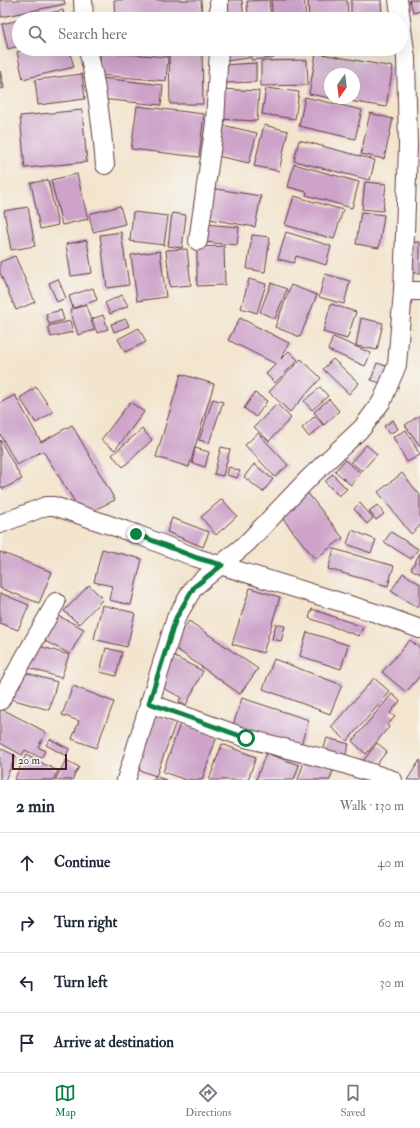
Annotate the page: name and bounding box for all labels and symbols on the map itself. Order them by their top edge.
north arrow [324,68,360,104]
route end [127,525,145,543]
route start [237,729,255,747]
scale bar [12,752,67,771]

